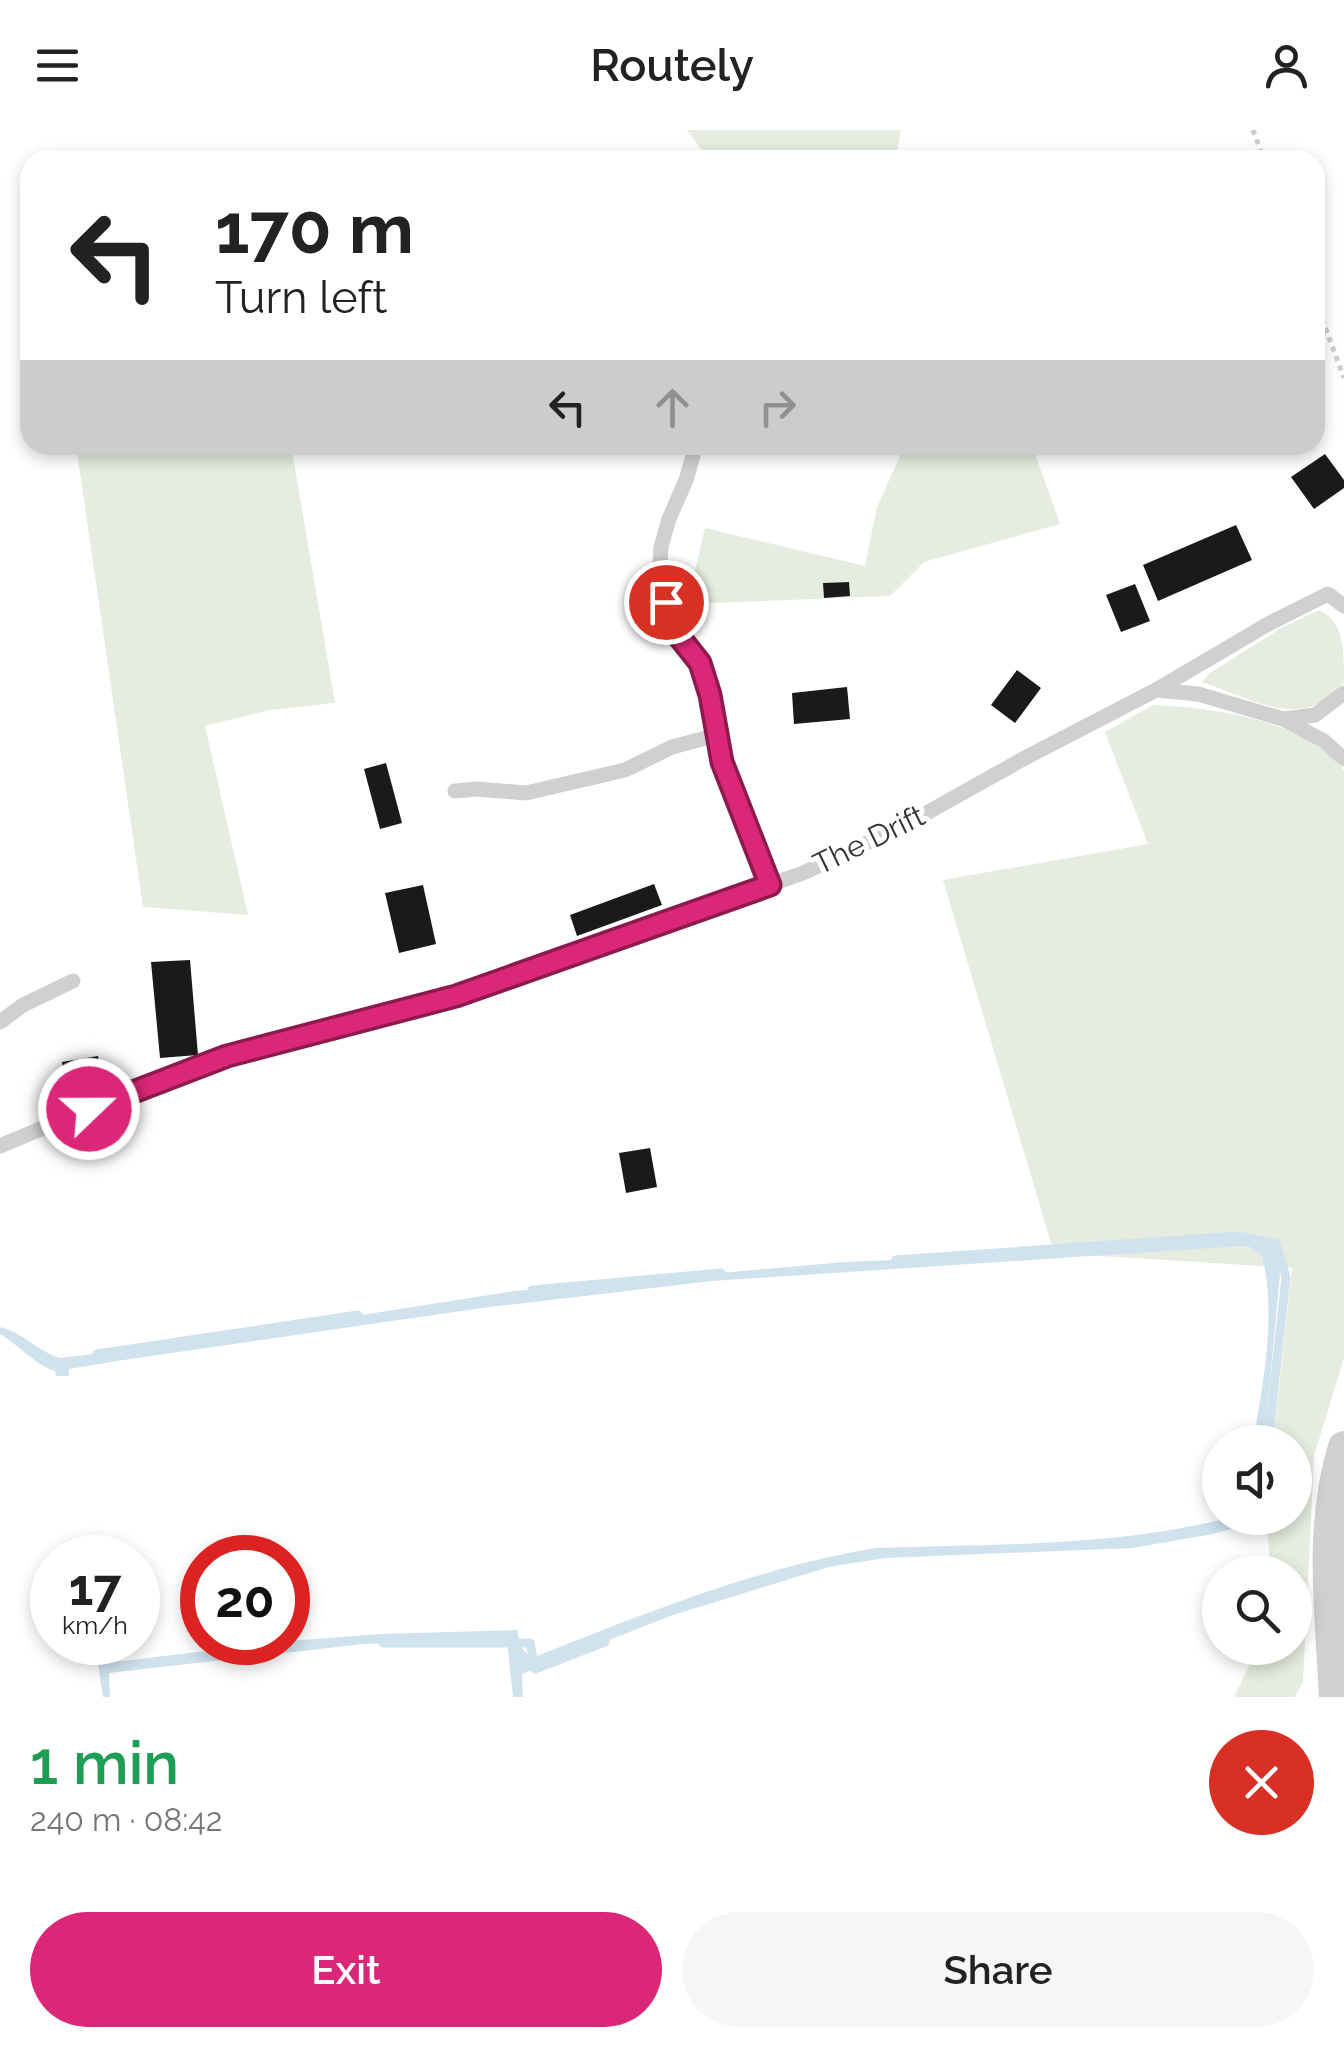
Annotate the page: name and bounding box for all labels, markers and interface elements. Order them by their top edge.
icon: menu [30,38,85,93]
icon: person [1259,38,1314,93]
text: Routely [590,39,754,92]
text: 170 m [215,187,414,269]
icon: left [50,190,180,320]
text: Turn left [215,271,387,324]
icon: left [540,380,595,435]
icon: ahead [645,380,700,435]
icon: right [750,380,805,435]
pin [624,560,709,645]
icon: arrive [639,575,694,630]
street label: The Drift [807,798,930,881]
position arrow [37,1057,141,1161]
map controls [1202,1425,1312,1665]
button: sound [1202,1425,1312,1535]
speed limit sign: 20 [180,1535,310,1665]
button: search [1202,1555,1312,1665]
text: 17 [69,1558,121,1617]
text: km/h [62,1610,128,1640]
text: 1 min [30,1728,179,1798]
button: close [1209,1730,1314,1835]
text: 240 m · 08:42 [30,1801,222,1838]
button: Exit [30,1912,662,2027]
button: Share [682,1912,1314,2027]

